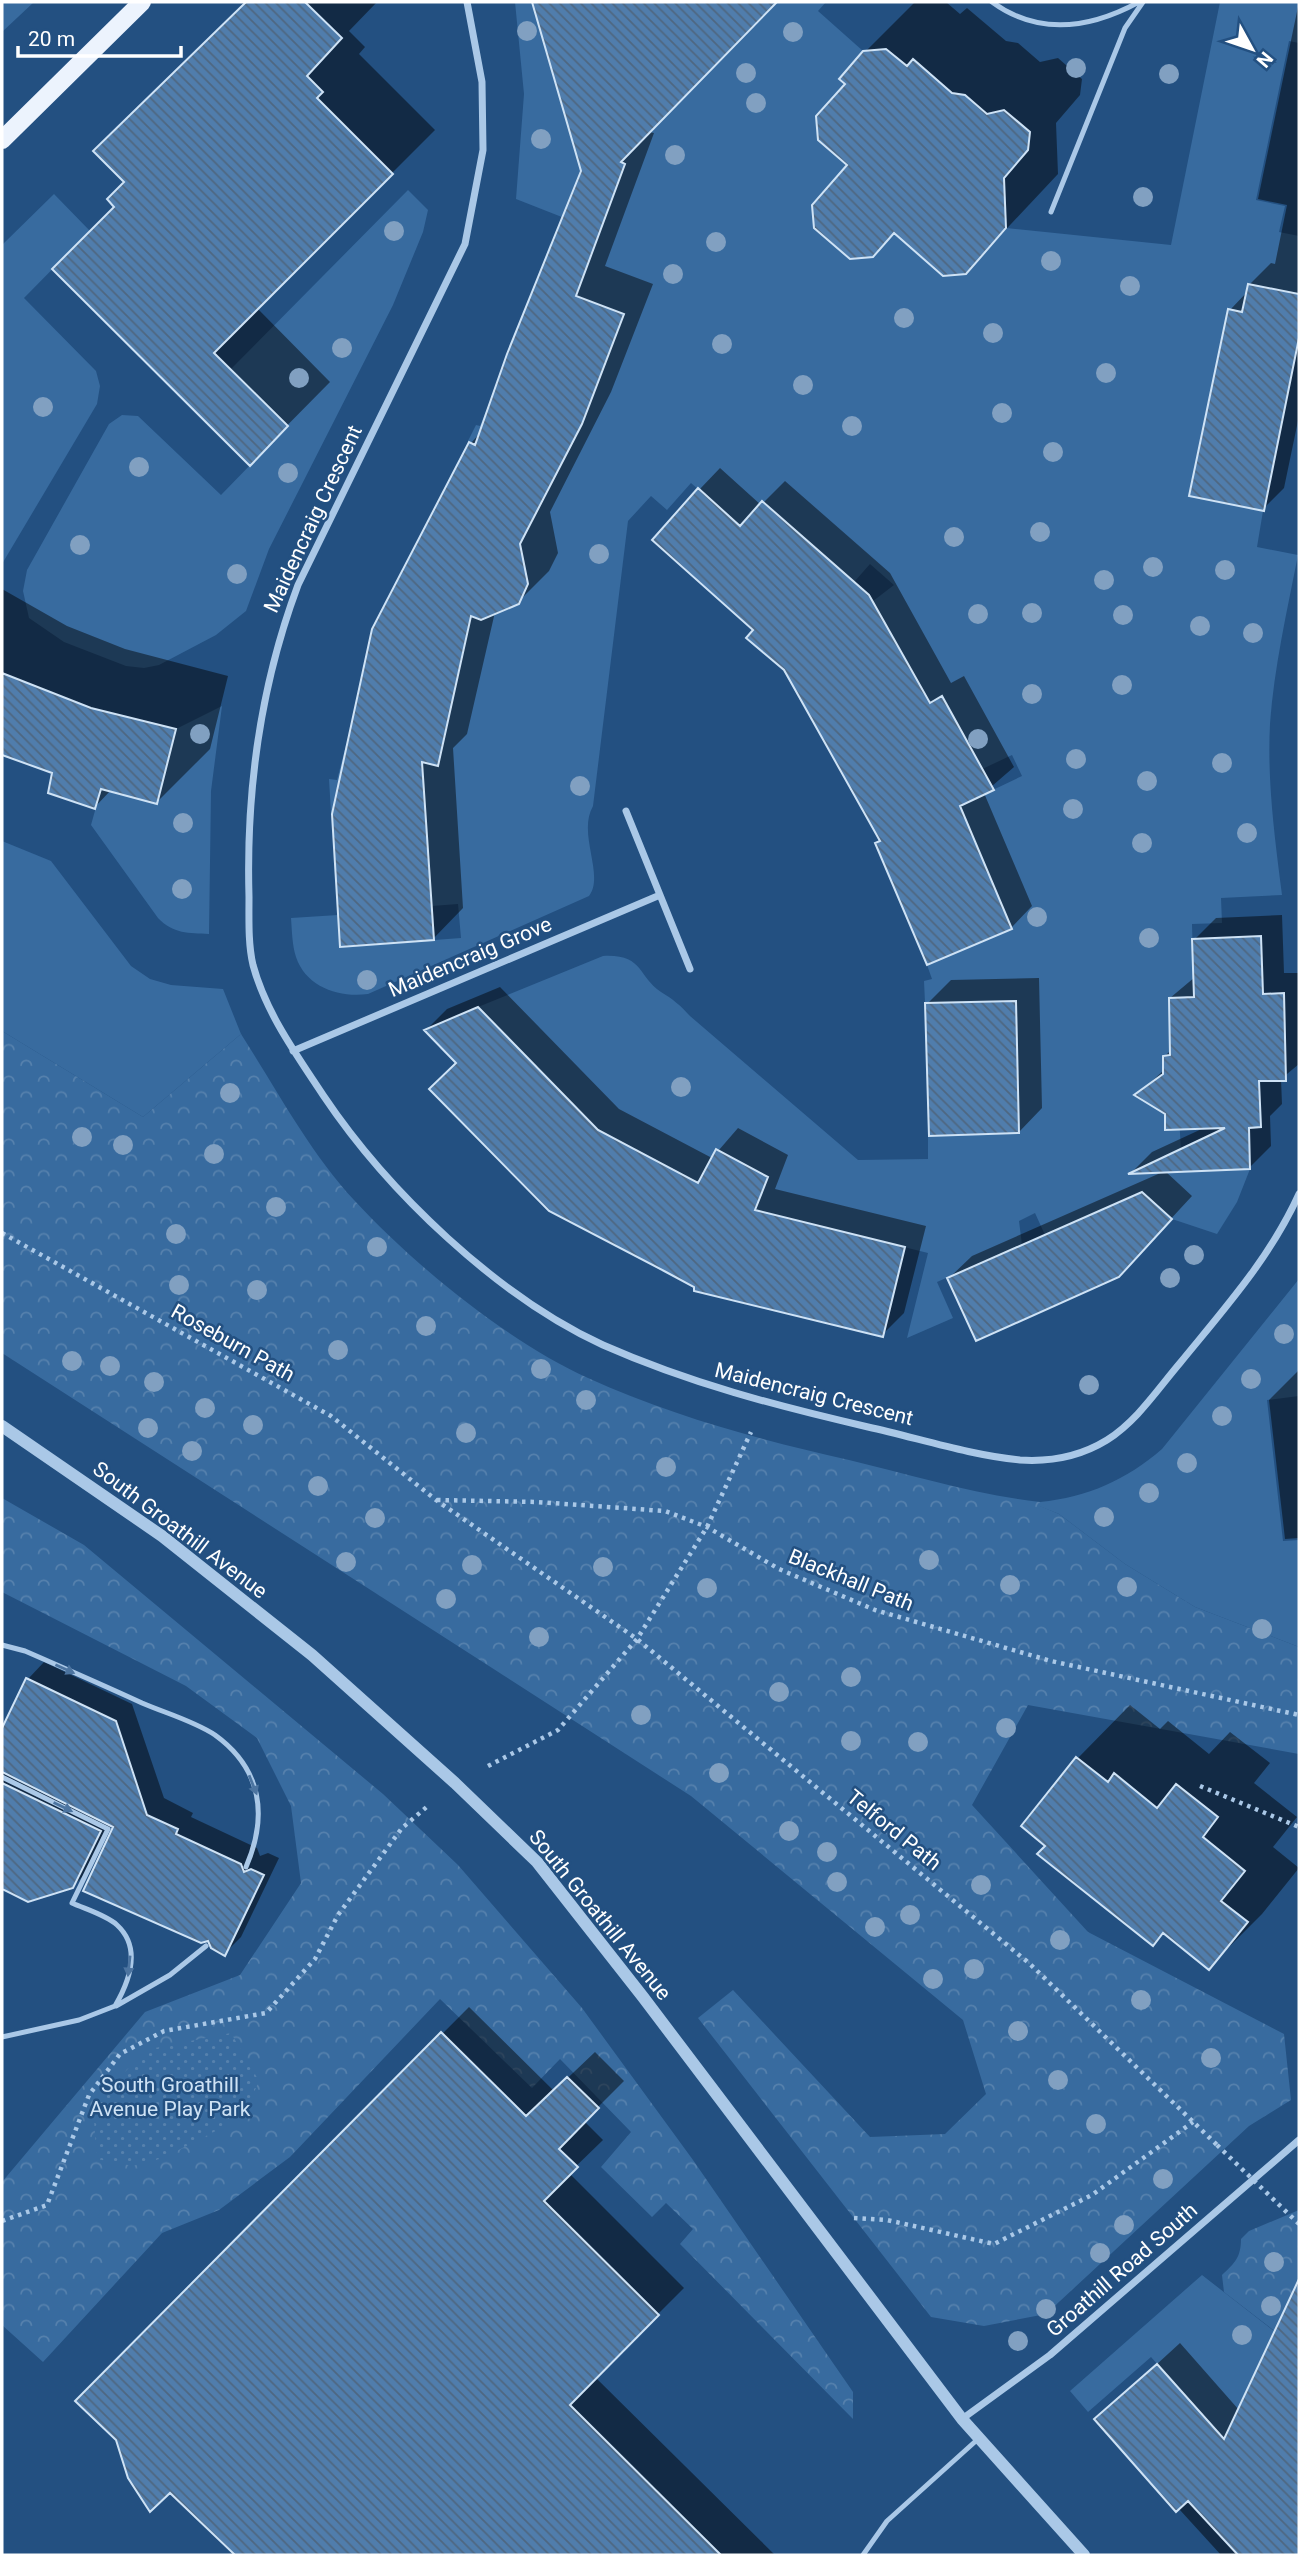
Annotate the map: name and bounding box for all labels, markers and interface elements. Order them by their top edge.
scale bar [18,14,180,58]
north arrow [1217,14,1287,84]
text: 20 m [28,27,75,51]
text: N [1252,47,1278,72]
street label: Maidencraig Crescent [259,421,367,616]
street label: Maidencraig Grove [385,912,555,1002]
street label: Roseburn Path [167,1299,299,1387]
street label: Maidencraig Crescent [712,1358,916,1430]
street label: South Groathill Avenue [88,1457,272,1603]
street label: Blackhall Path [785,1544,917,1616]
one-way arrow [55,1664,76,1675]
one-way arrow [247,1775,258,1796]
street label: Telford Path [842,1785,946,1875]
one-way arrow [53,1801,73,1813]
street label: South Groathill Avenue [524,1825,676,2005]
one-way arrow [124,1955,135,1977]
park label: South Groathill Avenue Play Park [90,2073,251,2121]
street label: Groathill Road South [1042,2198,1202,2342]

